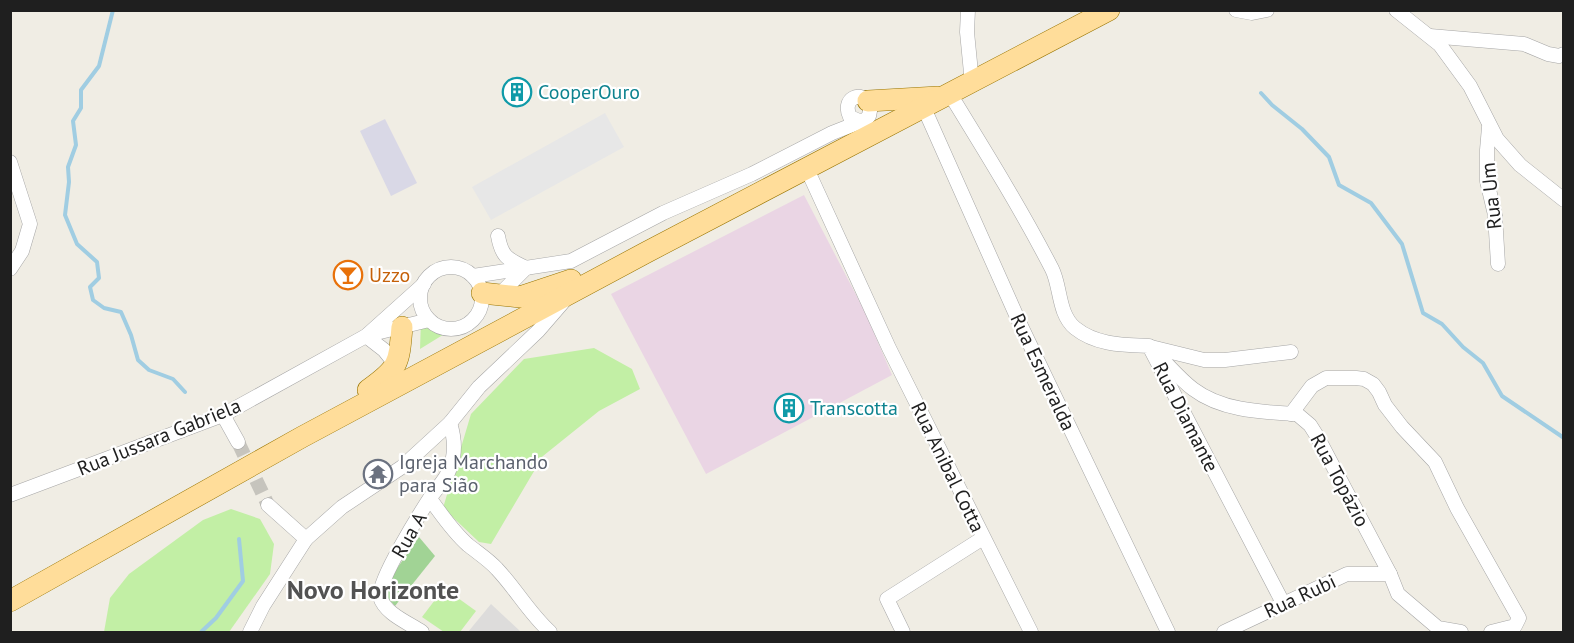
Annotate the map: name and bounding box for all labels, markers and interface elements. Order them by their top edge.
building icon: CooperOuro [501,76,533,108]
place label: CooperOuro [538,79,640,105]
street label: Rua Um [1475,161,1507,231]
bar icon: Uzzo [332,259,364,291]
place label: Uzzo [369,262,410,288]
street label: Rua Esmeralda [1004,309,1082,435]
street label: Rua Diamante [1147,358,1225,476]
street label: Rua Jussara Gabriela [73,392,245,482]
building icon: Transcotta [773,392,805,424]
place label: Transcotta [810,395,898,421]
street label: Rua Anibal Cotta [905,398,991,536]
street label: Rua Topázio [1305,429,1375,531]
place label: Igreja Marchando para Sião [399,449,548,498]
temple icon: Igreja Marchando para Sião [362,458,394,490]
street label: Rua A [386,507,433,563]
street label: Rua Rubi [1260,568,1340,624]
district label: Novo Horizonte [287,573,459,606]

